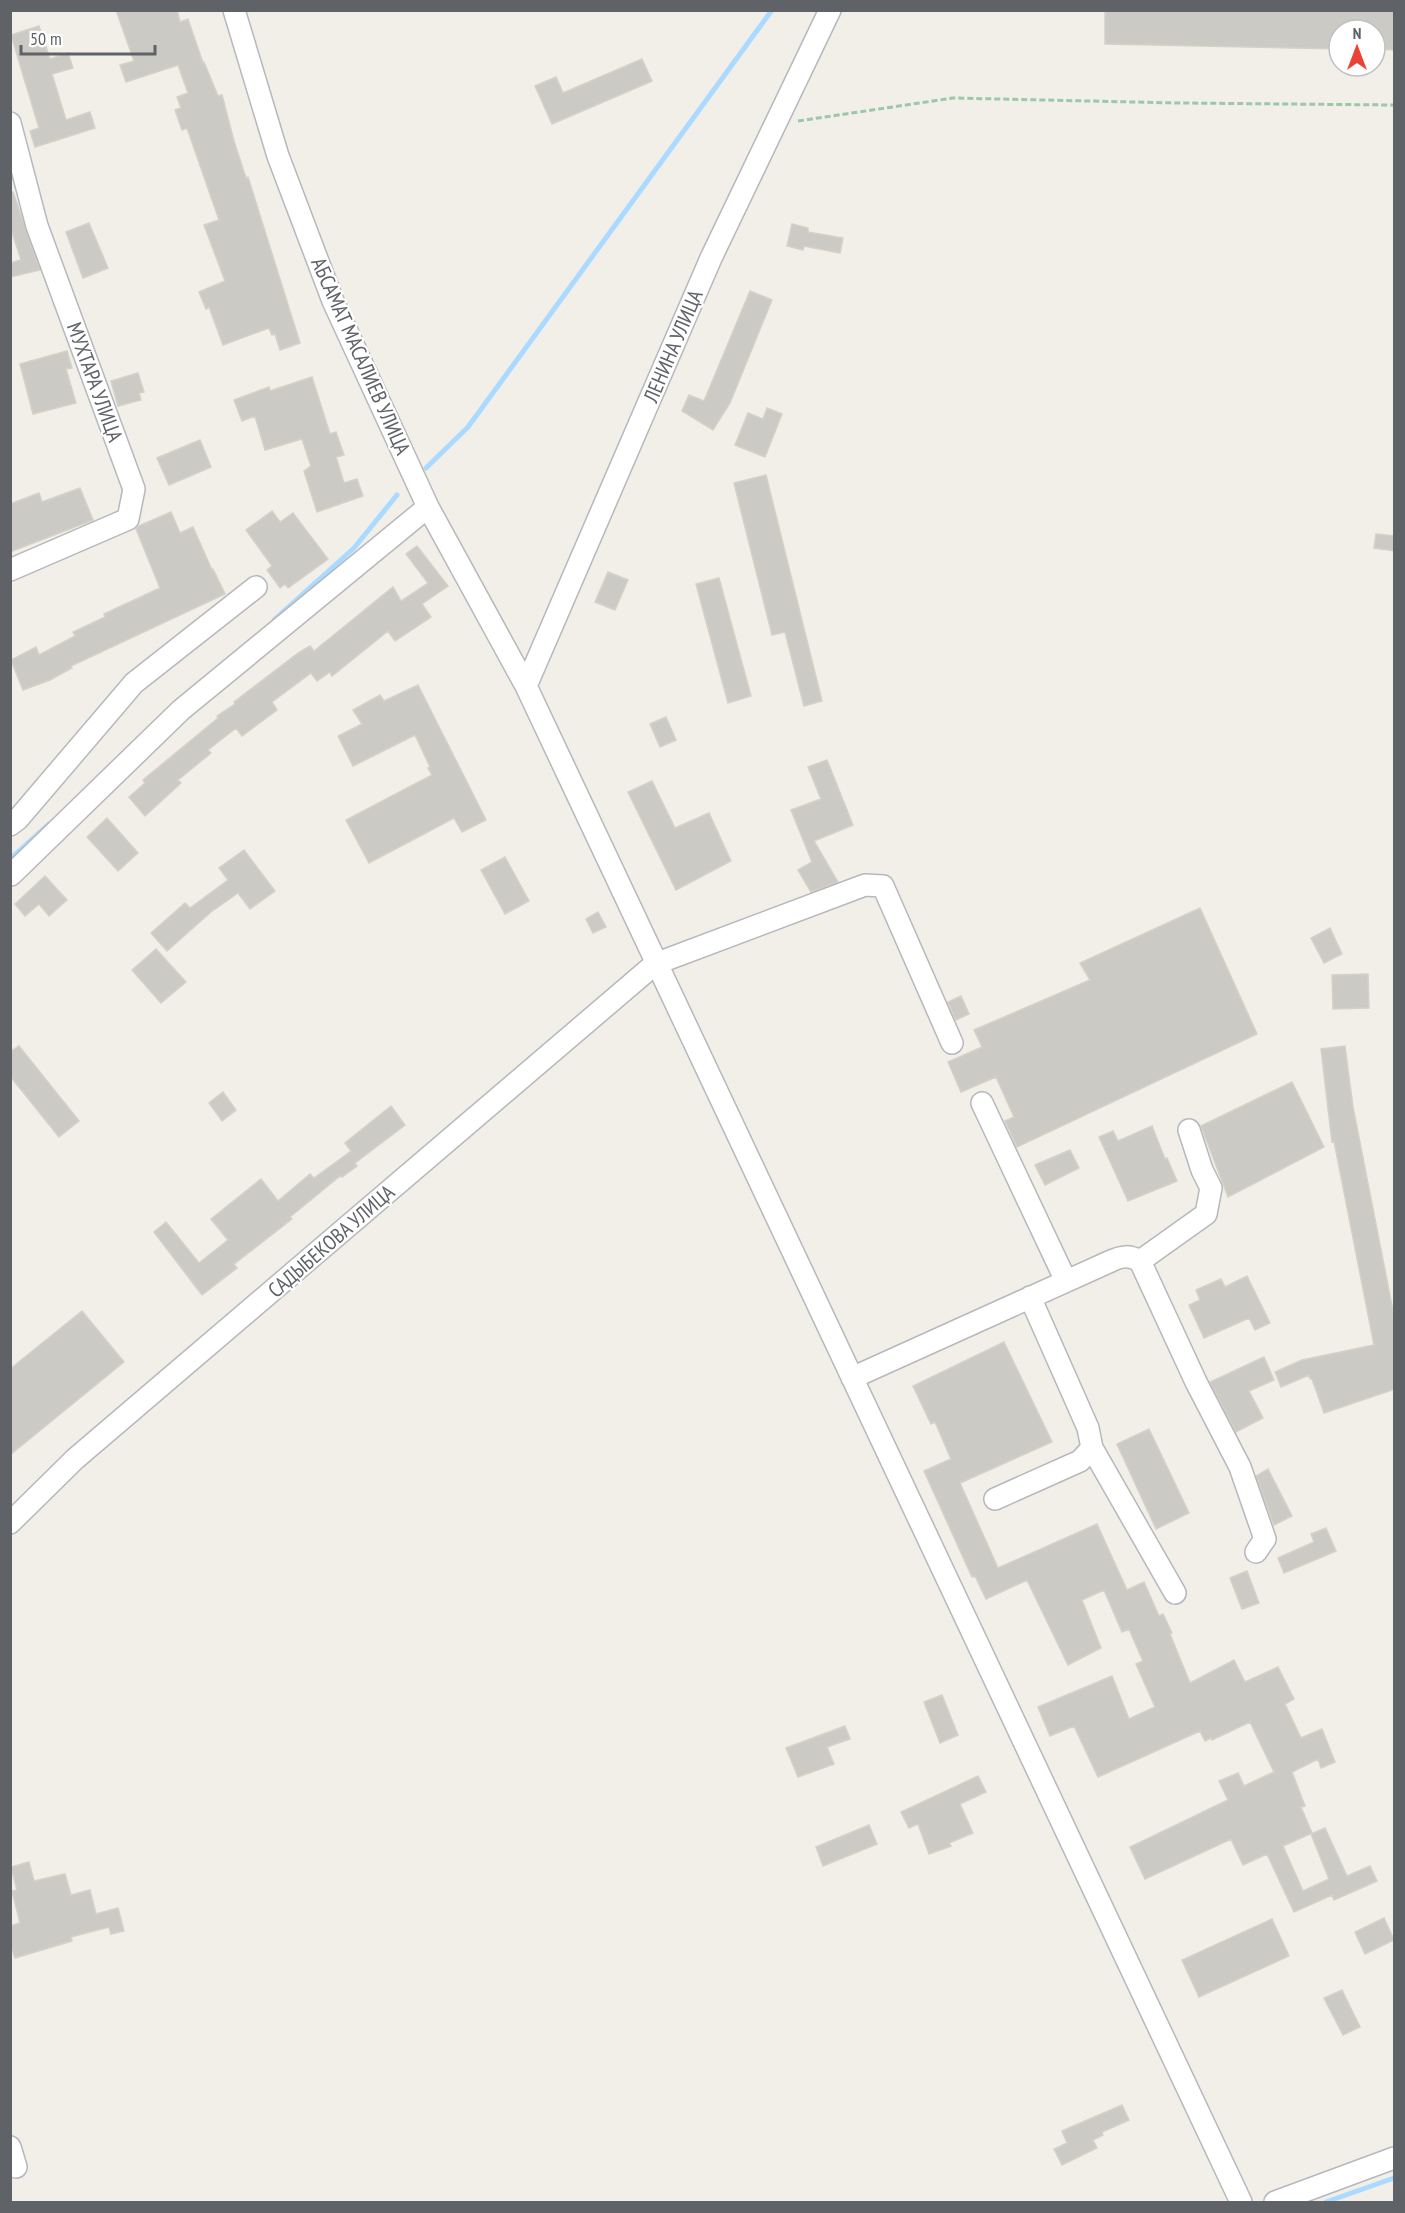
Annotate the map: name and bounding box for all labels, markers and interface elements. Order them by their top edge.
scale bar [21,18,154,56]
north arrow [1327,18,1387,78]
text: N [1353,23,1361,43]
text: 50 m [30,27,62,50]
street label: АБСАМАТ МАСАЛИЕВ УЛИЦА [305,253,417,459]
street label: ЛЕНИНА УЛИЦА [637,286,709,407]
street label: МУХТАРА УЛИЦА [61,319,129,445]
street label: САДЫБЕКОВА УЛИЦА [262,1179,400,1303]

